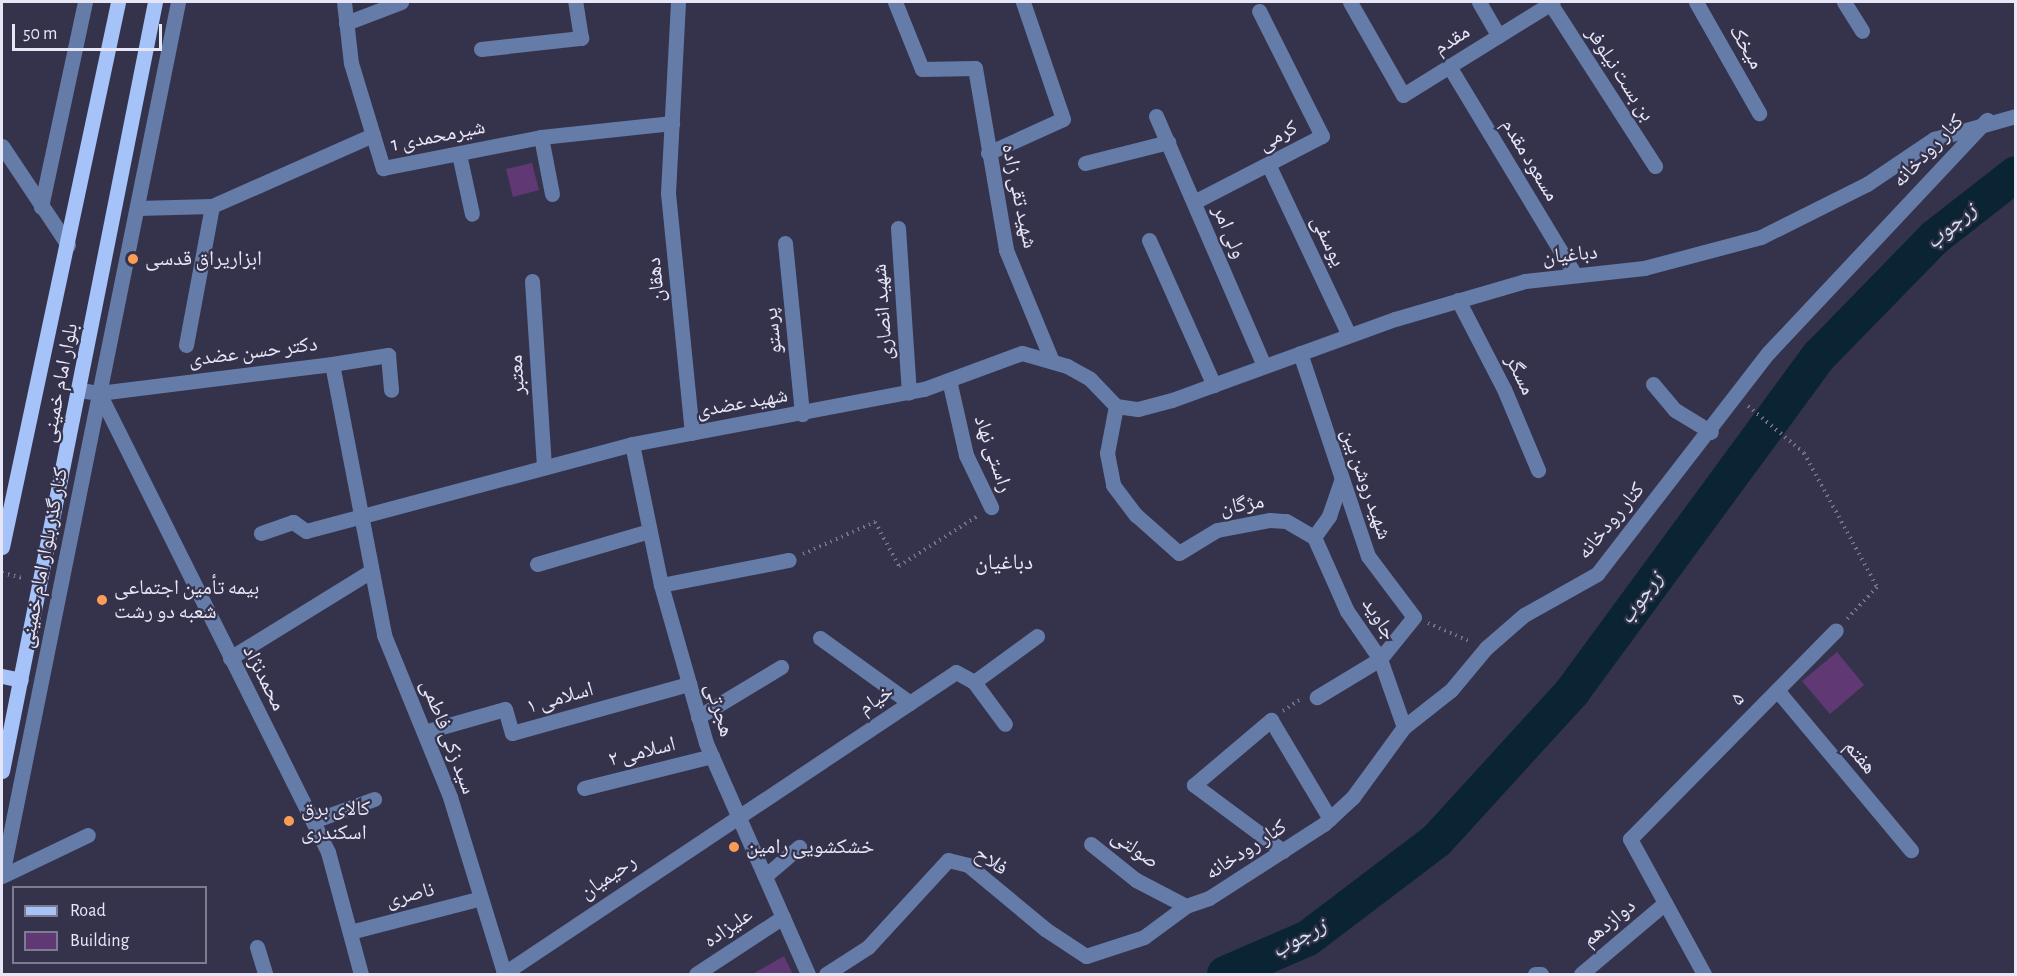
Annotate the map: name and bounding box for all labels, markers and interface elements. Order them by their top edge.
scale bar [15,12,165,50]
street label: مقدم [1429,19,1475,61]
street label: میخک [1723,20,1769,74]
street label: بن بست نیلوفر [1580,22,1660,126]
text: 50 m [23,25,57,43]
street label: کنار رودخانه [1887,109,1969,193]
street label: شیرمحمدی 1 [389,114,487,158]
street label: مسعود مقدم [1495,114,1565,206]
street label: کرمی [1254,115,1302,157]
street label: شهید تقی زاده [996,141,1042,251]
water label: زرجوب [1920,197,1982,255]
street label: ولی امر [1207,202,1251,262]
street label: یوسفی [1305,211,1351,271]
street label: دباغیان [1541,240,1599,270]
place label: ابزاریراق قدسی [145,246,262,272]
marker: ابزاریراق قدسی [126,252,140,266]
street label: دهقان [641,256,671,304]
street label: شهید انصاری [867,263,899,361]
street label: پرستو [758,306,788,356]
street label: بلوار امام خمینی [36,321,84,445]
street label: دکتر حسن عضدی [187,332,319,372]
street label: مسگر [1500,351,1540,399]
street label: معتبر [503,354,531,396]
street label: شهید عضدی [694,383,790,423]
street label: راستی نهاد [968,412,1018,496]
street label: شهید روشن بین [1335,425,1397,543]
street label: کنار گذر بلوار امام خمینی [14,466,74,650]
street label: کنار رودخانه [1572,478,1650,564]
street label: مژگان [1218,489,1266,521]
district label: دباغیان [975,550,1033,576]
water label: زرجوب [1613,567,1669,629]
place label: بیمه تأمین اجتماعی شعبه دو رشت [114,575,259,625]
marker: بیمه تأمین اجتماعی شعبه دو رشت [95,593,109,607]
street label: جاوید [1356,593,1402,645]
street label: محمدنژاد [237,641,291,715]
street label: سید زکی فاطمی [415,676,481,798]
street label: اسلامی ۱ [524,676,596,720]
street label: خیام [854,679,898,721]
street label: هجرتی [699,680,739,740]
street label: ۵ [1726,687,1750,711]
street label: اسلامی ۲ [606,731,678,773]
street label: هفتم [1838,735,1882,779]
place label: کالای برق اسکندری [301,796,370,846]
marker: کالای برق اسکندری [282,814,296,828]
street label: کنار رودخانه [1200,814,1292,886]
street label: صولتی [1106,824,1164,874]
place label: خشکشویی رامین [746,834,874,860]
marker: خشکشویی رامین [727,840,741,854]
street label: فلاح [969,841,1013,881]
street label: رحیمیان [575,849,641,905]
street label: ناصری [383,877,437,913]
legend [12,886,207,964]
street label: دوازدهم [1577,893,1641,953]
text: Road [70,902,106,920]
street label: علیزاده [699,902,757,954]
water label: زرجوب [1267,912,1331,964]
text: Building [70,932,129,950]

